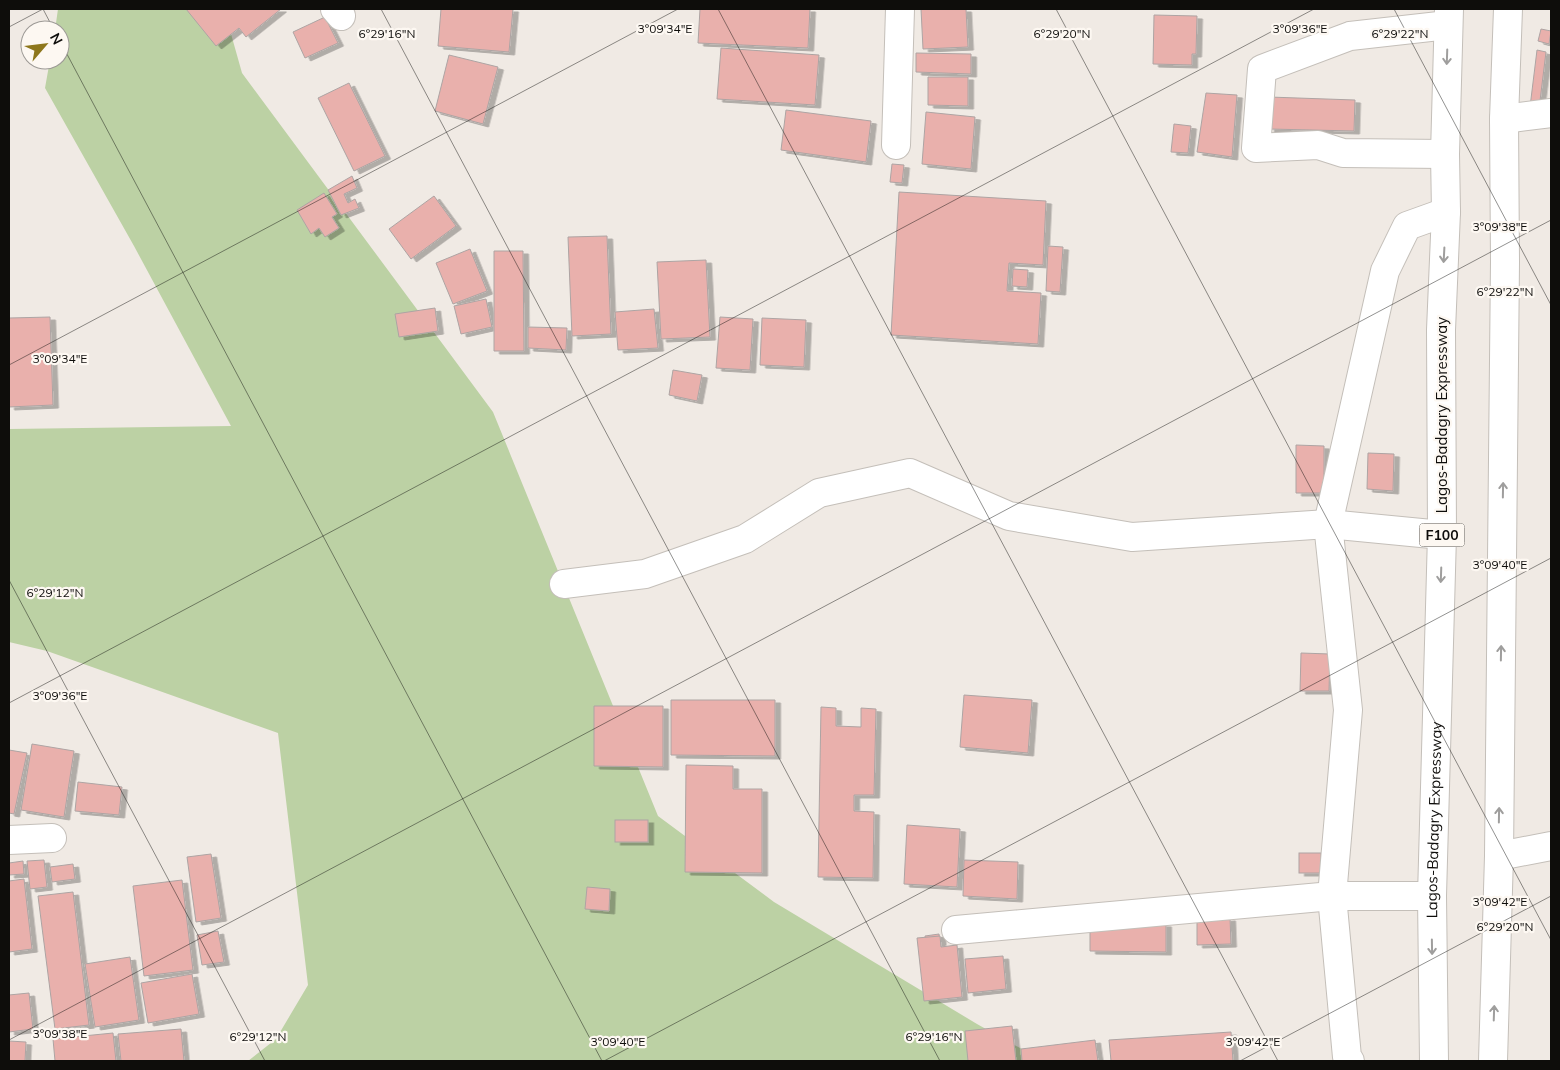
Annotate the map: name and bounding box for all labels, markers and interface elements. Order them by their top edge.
north arrow [20,20,70,70]
text: 3°09'34"E [638,21,692,36]
text: 3°09'36"E [1273,21,1327,36]
text: 6°29'16"N [359,26,415,41]
text: 6°29'20"N [1034,26,1090,41]
text: 6°29'22"N [1372,26,1428,41]
text: N [46,30,67,48]
one-way arrow [1443,49,1452,65]
text: 3°09'38"E [1473,219,1527,234]
one-way arrow [1440,247,1449,263]
text: 6°29'22"N [1477,284,1533,299]
street label: Lagos-Badagry Expressway [1432,317,1451,513]
text: 3°09'34"E [33,351,87,366]
one-way arrow [1498,482,1507,498]
road number: F100 [1420,524,1464,546]
text: 3°09'40"E [1473,557,1527,572]
one-way arrow [1436,566,1446,583]
text: 6°29'12"N [27,585,83,600]
one-way arrow [1496,645,1506,661]
text: 3°09'36"E [33,688,87,703]
street label: Lagos-Badagry Expressway [1422,721,1446,919]
one-way arrow [1494,807,1504,824]
text: 3°09'42"E [1473,894,1527,909]
text: 6°29'20"N [1477,919,1533,934]
one-way arrow [1427,938,1437,955]
one-way arrow [1489,1005,1499,1021]
text: 3°09'38"E [33,1026,87,1041]
text: 6°29'12"N [230,1029,286,1044]
text: 6°29'16"N [906,1029,962,1044]
text: 3°09'40"E [591,1034,645,1049]
text: 3°09'42"E [1226,1034,1280,1049]

